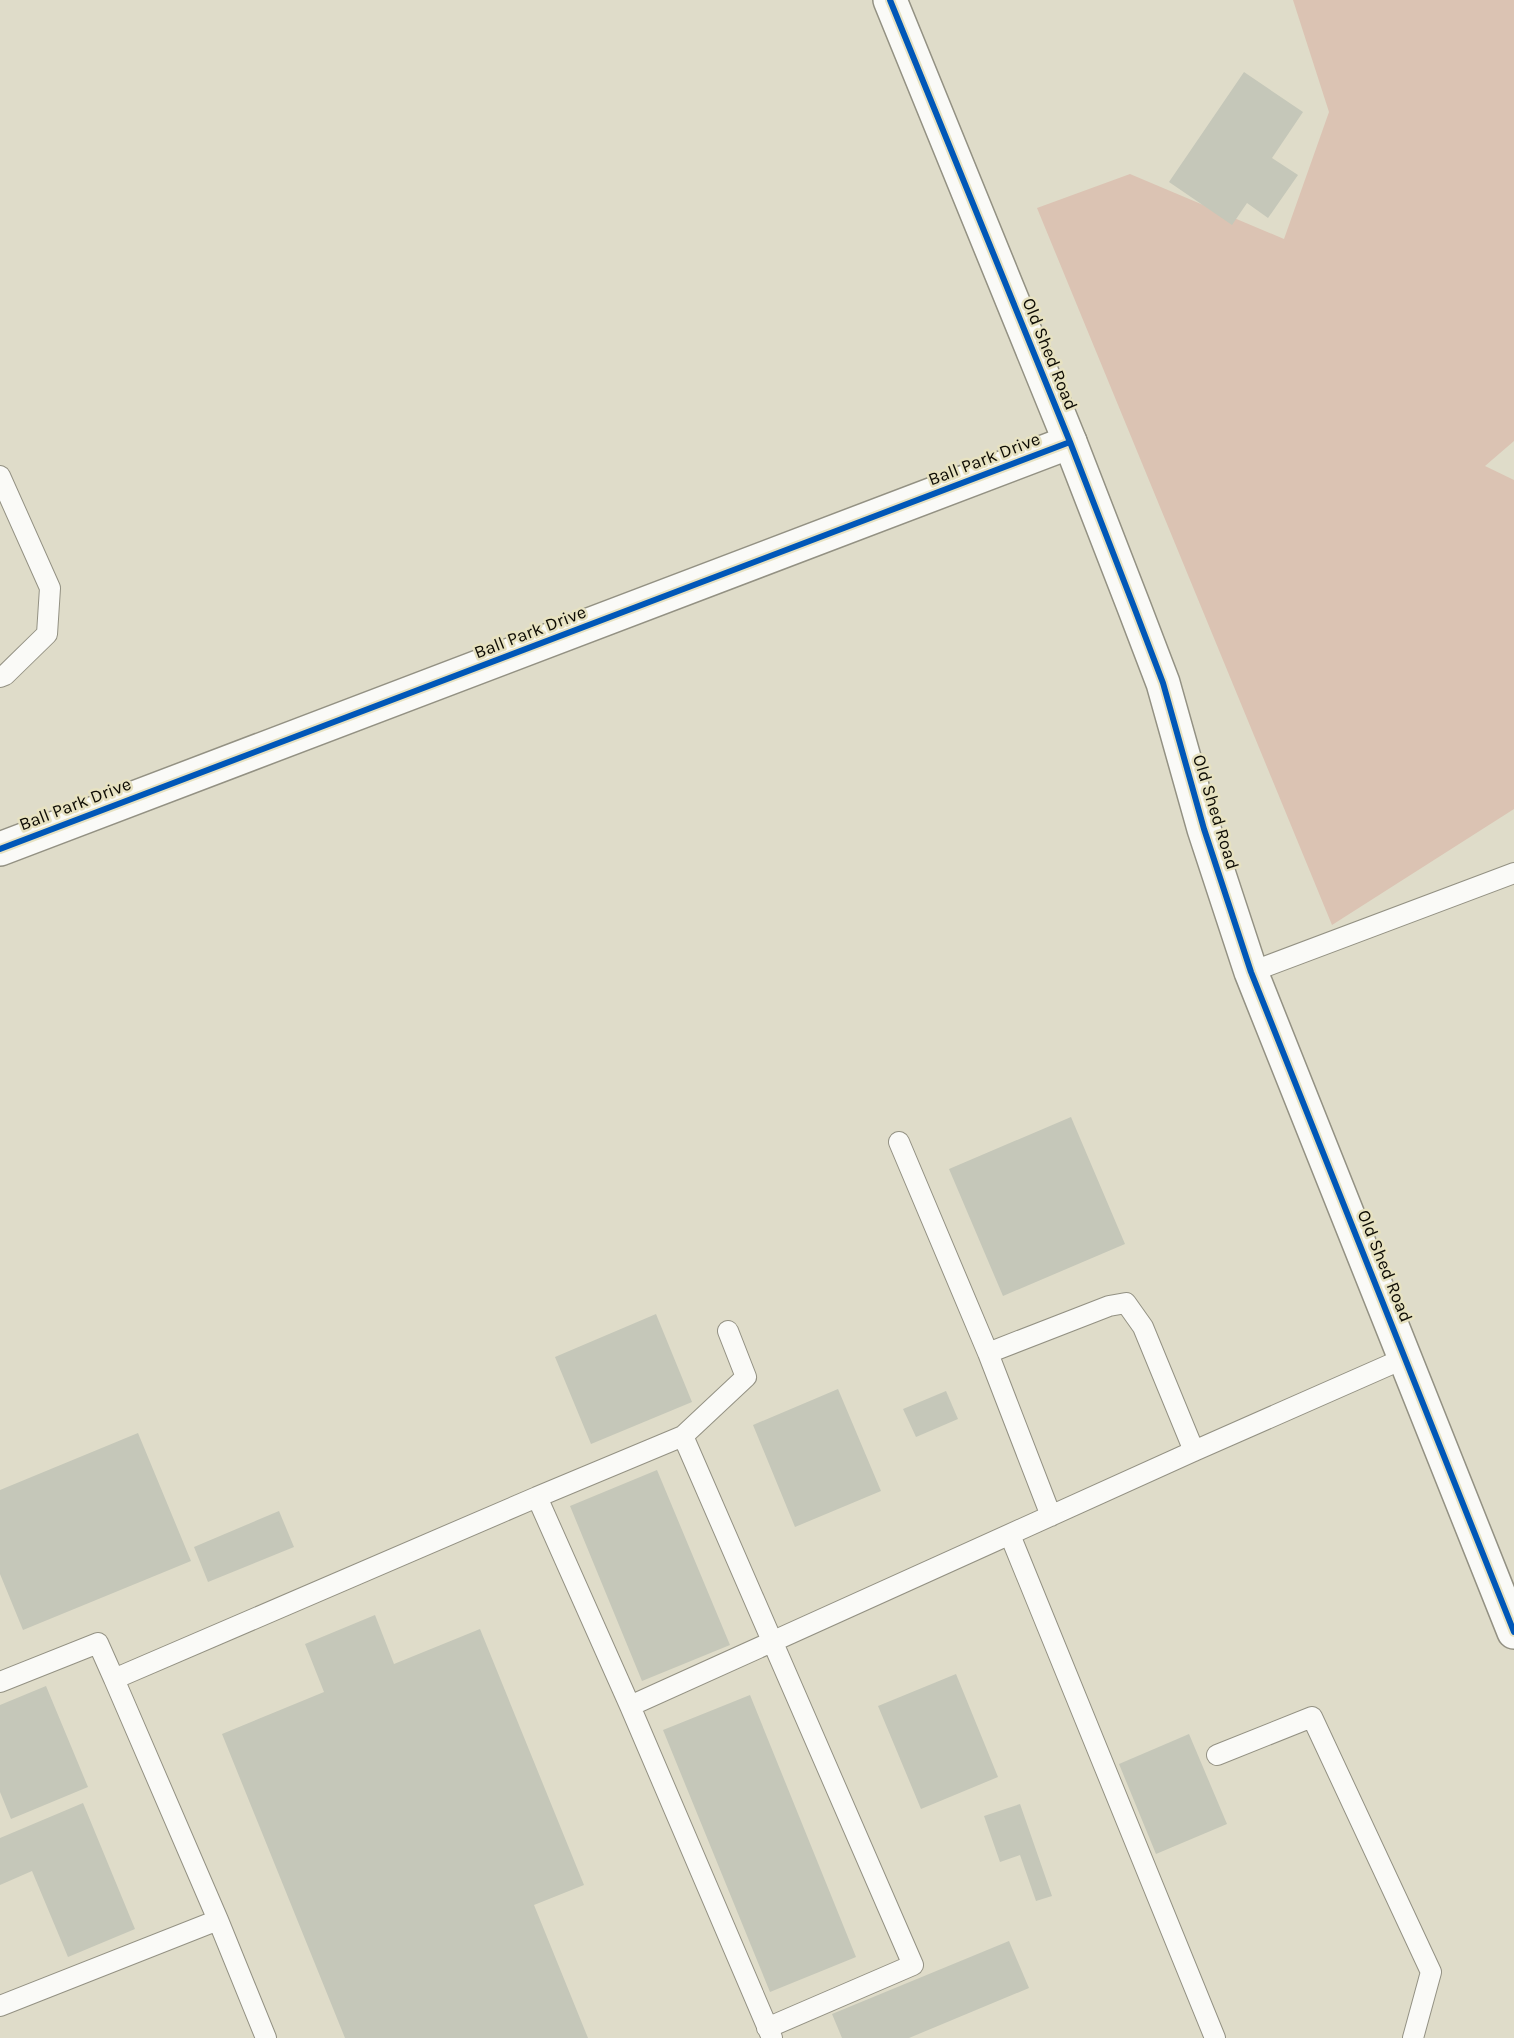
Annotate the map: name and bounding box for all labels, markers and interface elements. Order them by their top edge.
street label: Old Shed Road [1018,295,1082,413]
street label: Ball Park Drive [925,428,1043,490]
street label: Ball Park Drive [471,601,589,663]
street label: Old Shed Road [1188,752,1244,872]
street label: Ball Park Drive [16,773,134,835]
street label: Old Shed Road [1353,1207,1417,1325]

